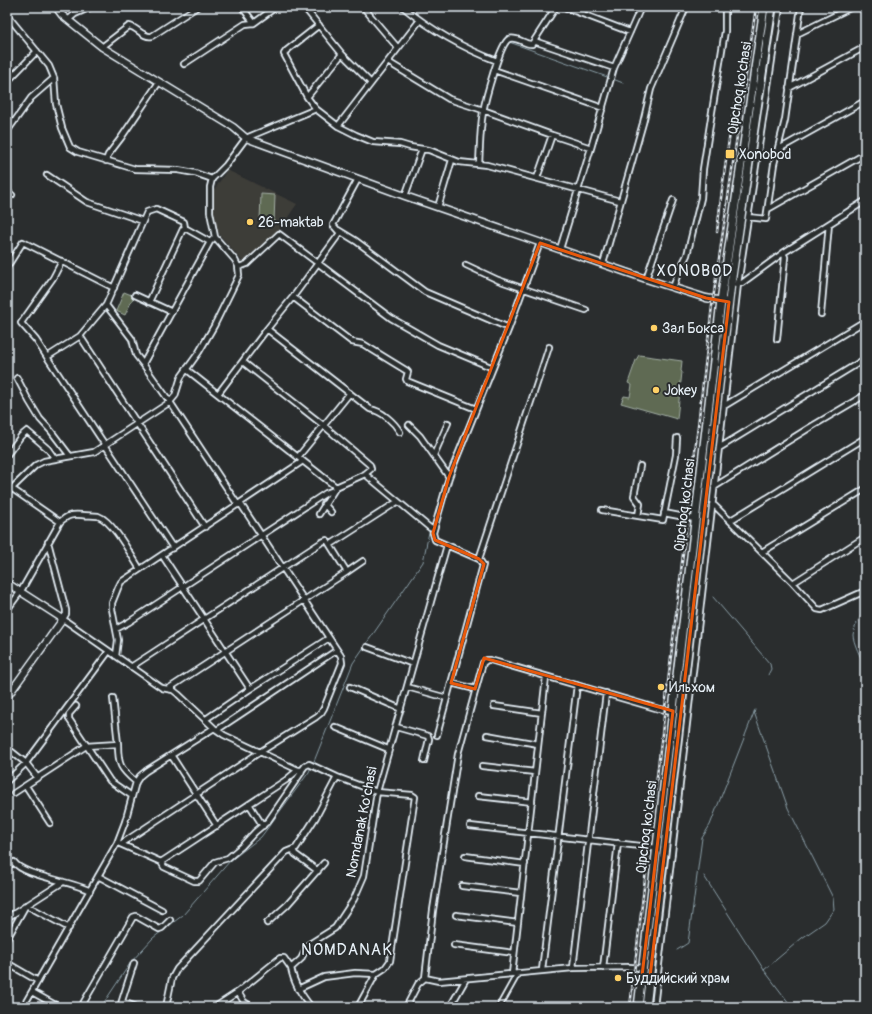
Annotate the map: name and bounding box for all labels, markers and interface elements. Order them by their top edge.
street label: Qipchoq ko'chasi [724,40,755,136]
place label: Xonobod [739,146,791,163]
marker: Xonobod [724,148,736,160]
place label: 26-maktab [258,214,324,231]
marker: 26-maktab [245,217,255,227]
district label: XONOBOD [657,261,733,281]
place label: Зал Бокса [662,320,724,337]
marker: Зал Бокса [649,323,659,333]
place label: Jokey [664,382,697,399]
marker: Jokey [651,385,661,395]
street label: Qipchoq ko'chasi [670,457,699,553]
place label: Ильхом [669,679,715,696]
marker: Ильхом [656,682,666,692]
street label: Nomdanak Ko'chasi [342,765,381,879]
street label: Qipchoq ko'chasi [632,779,661,875]
district label: NOMDANAK [301,940,393,960]
place label: Буддийский храм [626,970,730,987]
marker: Буддийский храм [613,973,623,983]

